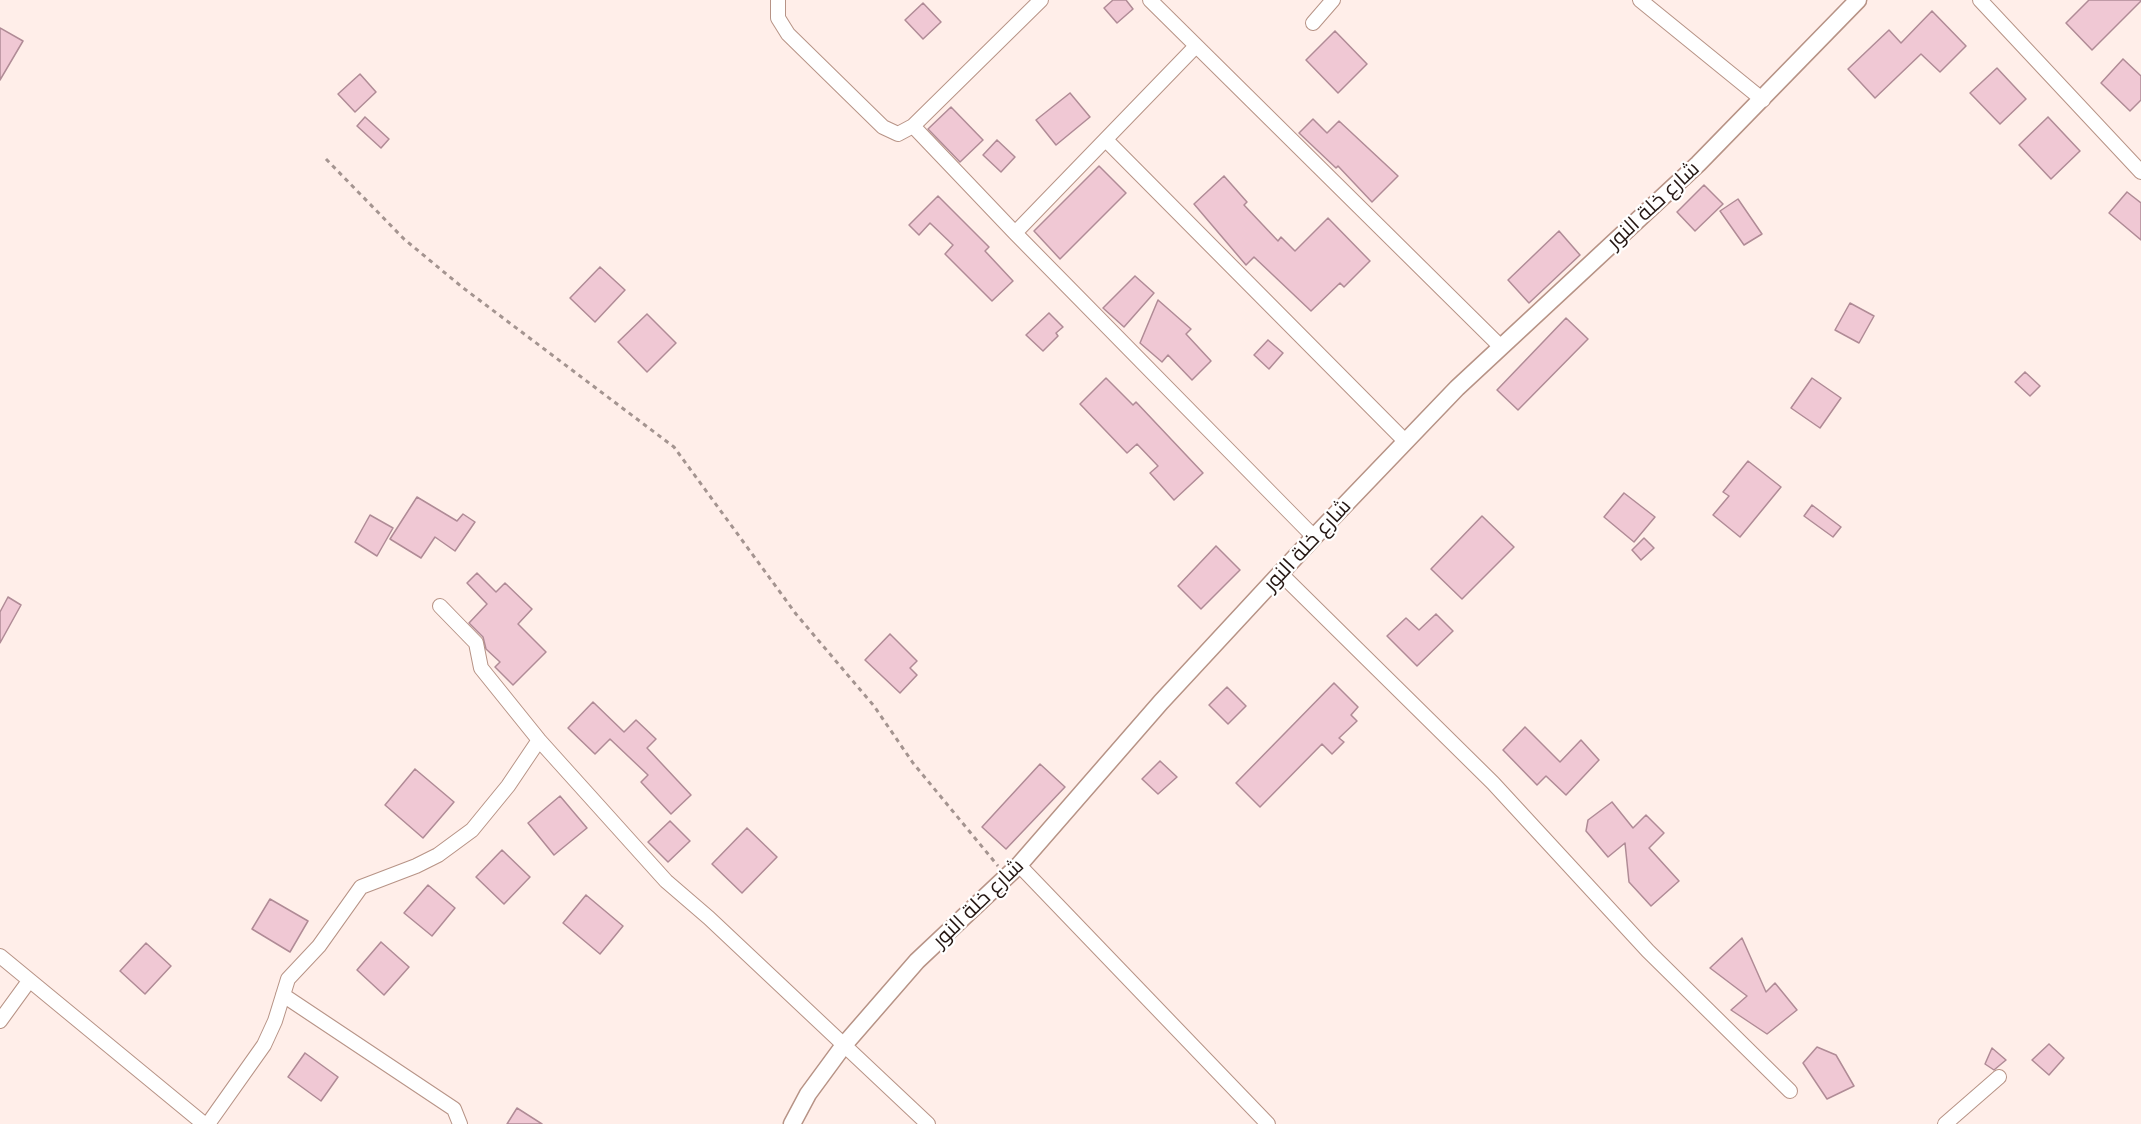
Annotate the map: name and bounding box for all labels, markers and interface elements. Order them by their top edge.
street label: شارع خلة النور [1602,156,1704,254]
street label: شارع خلة النور [1258,494,1356,596]
street label: شارع خلة النور [927,853,1029,953]

